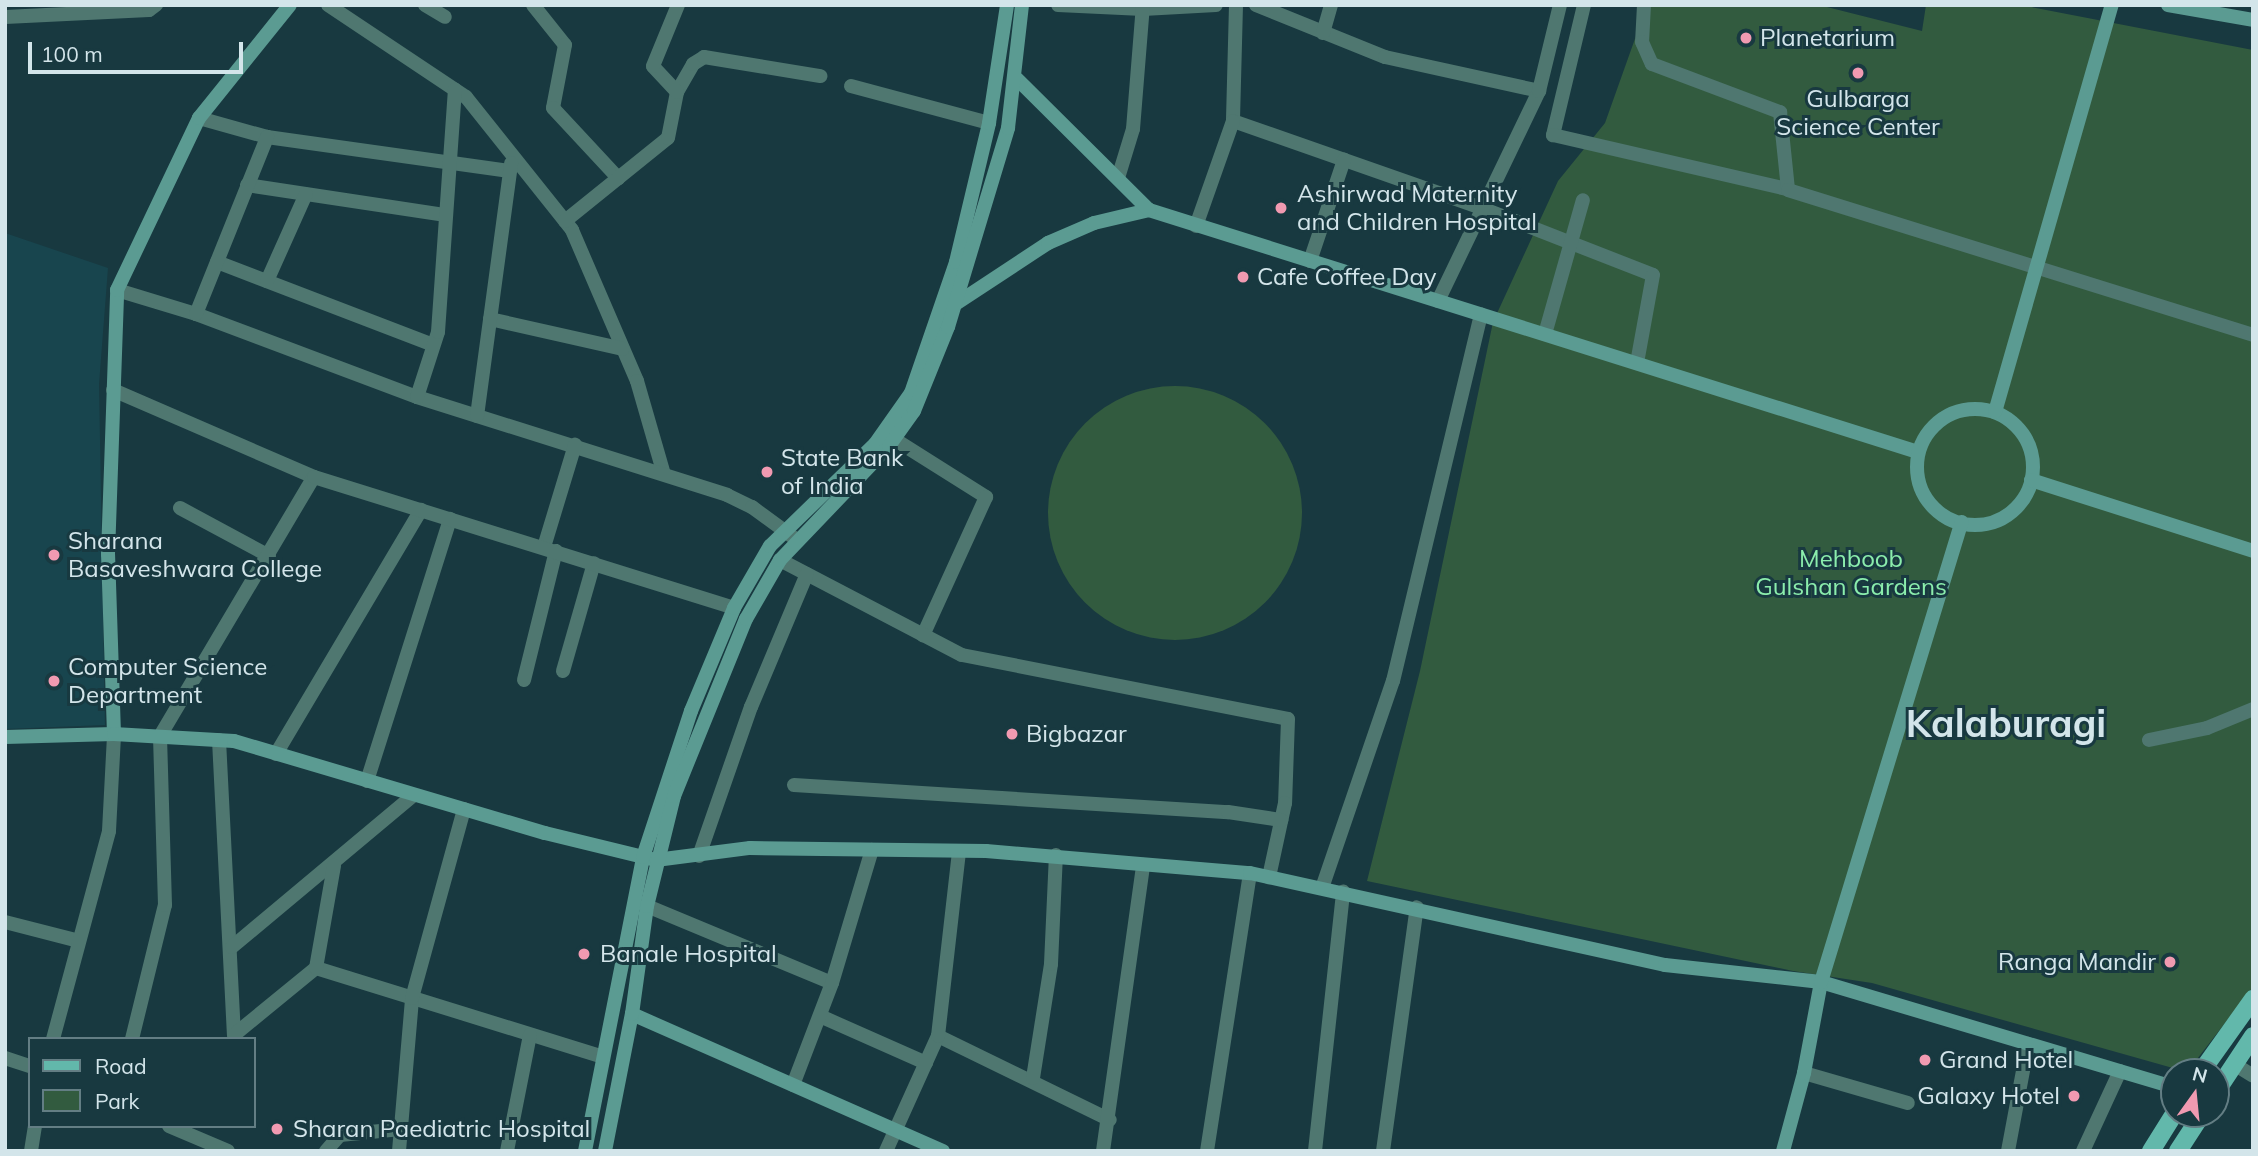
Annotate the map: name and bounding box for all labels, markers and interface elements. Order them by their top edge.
place label: Planetarium [1760,24,1895,52]
scale bar [32,28,247,72]
marker: Planetarium [1738,30,1754,46]
text: 100 m [41,41,103,67]
marker: Gulbarga Science Center [1850,65,1866,81]
place label: Gulbarga Science Center [1776,85,1940,141]
place label: Ashirwad Maternity and Children Hospital [1297,180,1537,236]
marker: Ashirwad Maternity and Children Hospital [1271,198,1291,218]
place label: Cafe Coffee Day [1257,263,1437,291]
marker: Cafe Coffee Day [1235,269,1251,285]
place label: State Bank of India [781,444,903,500]
marker: State Bank of India [759,464,775,480]
place label: Sharana Basaveshwara College [68,527,322,583]
park label: Mehboob Gulshan Gardens [1755,545,1947,601]
marker: Sharana Basaveshwara College [46,547,62,563]
place label: Computer Science Department [68,653,267,709]
marker: Computer Science Department [46,673,62,689]
district label: Kalaburagi [1906,701,2106,747]
place label: Bigbazar [1026,720,1127,748]
marker: Bigbazar [1004,726,1020,742]
place label: Banale Hospital [600,940,777,968]
marker: Banale Hospital [574,944,594,964]
place label: Ranga Mandir [1998,948,2156,976]
marker: Ranga Mandir [2162,954,2178,970]
legend [28,1037,256,1128]
place label: Grand Hotel [1939,1046,2073,1074]
marker: Grand Hotel [1917,1052,1933,1068]
text: Road [95,1053,146,1079]
north arrow [2160,1058,2230,1128]
text: N [2190,1061,2210,1088]
place label: Galaxy Hotel [1917,1082,2060,1110]
text: Park [95,1088,139,1114]
marker: Galaxy Hotel [2066,1088,2082,1104]
place label: Sharan Paediatric Hospital [293,1115,590,1143]
marker: Sharan Paediatric Hospital [267,1119,287,1139]

